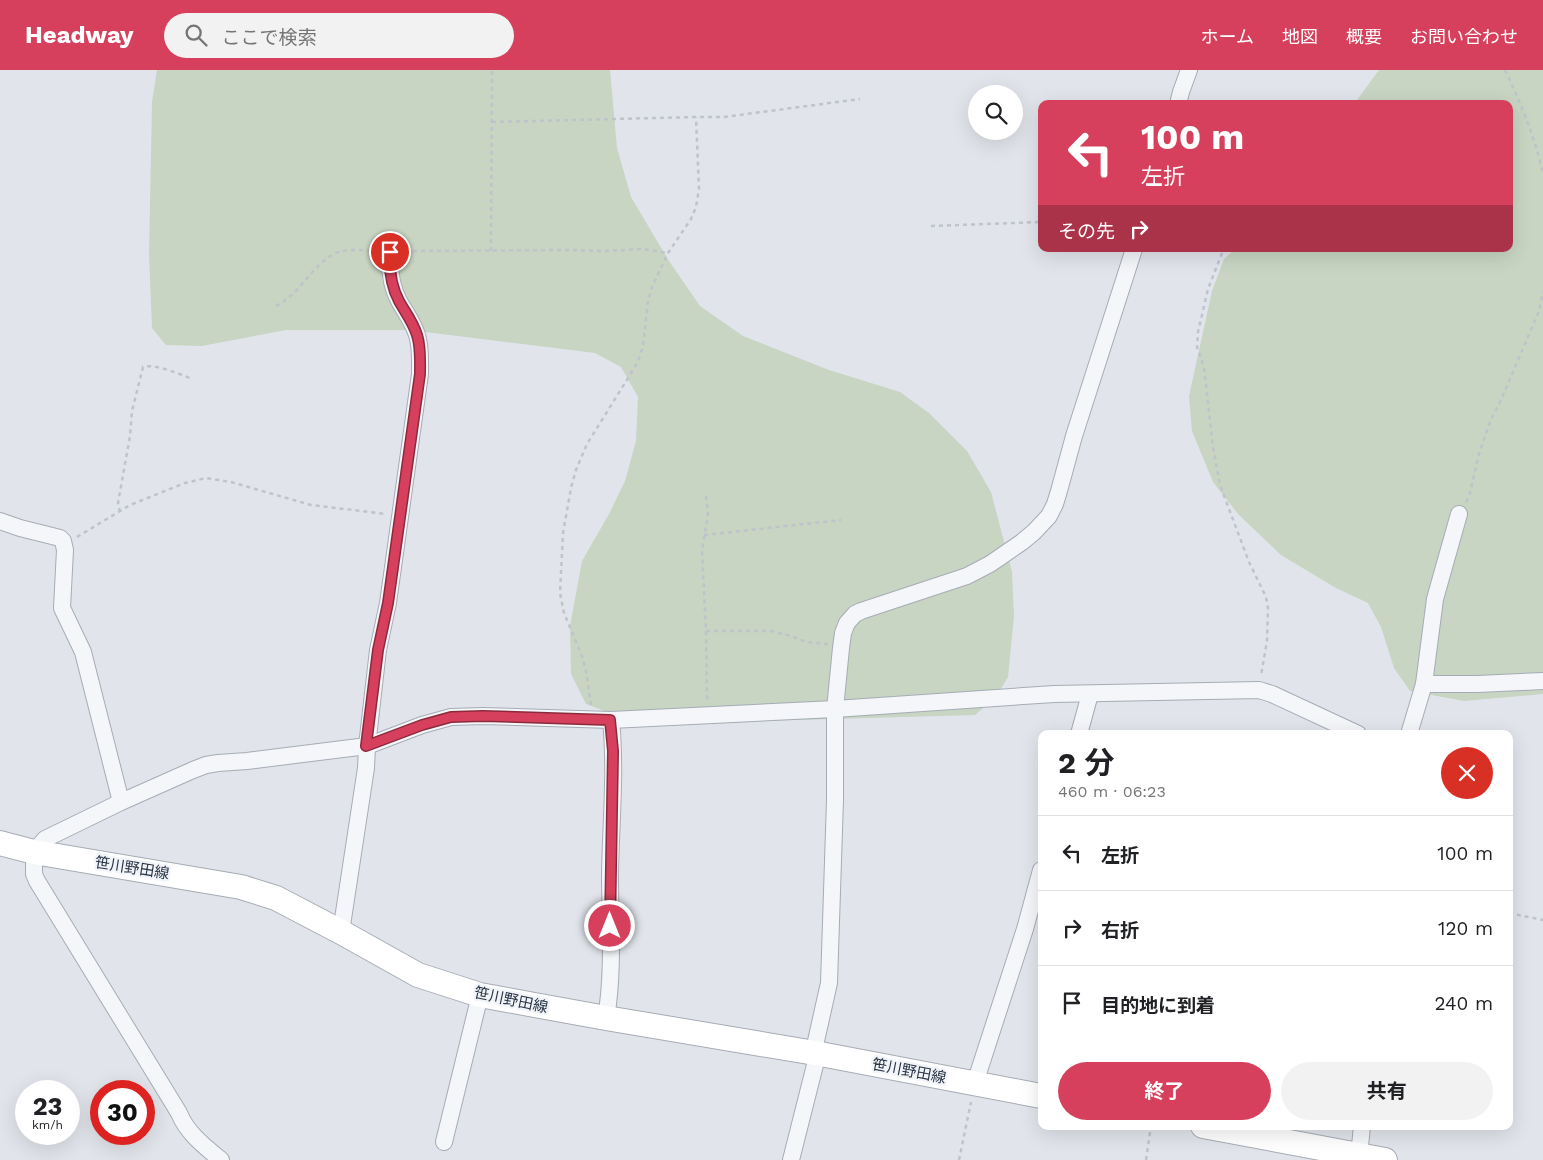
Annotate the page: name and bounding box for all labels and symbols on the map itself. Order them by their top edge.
pin [369,231,411,273]
street label: 笹川野田線 [94,853,170,883]
position arrow [583,899,635,951]
street label: 笹川野田線 [472,983,550,1017]
street label: 笹川野田線 [870,1055,948,1087]
speed limit sign: 30 [90,1080,155,1145]

